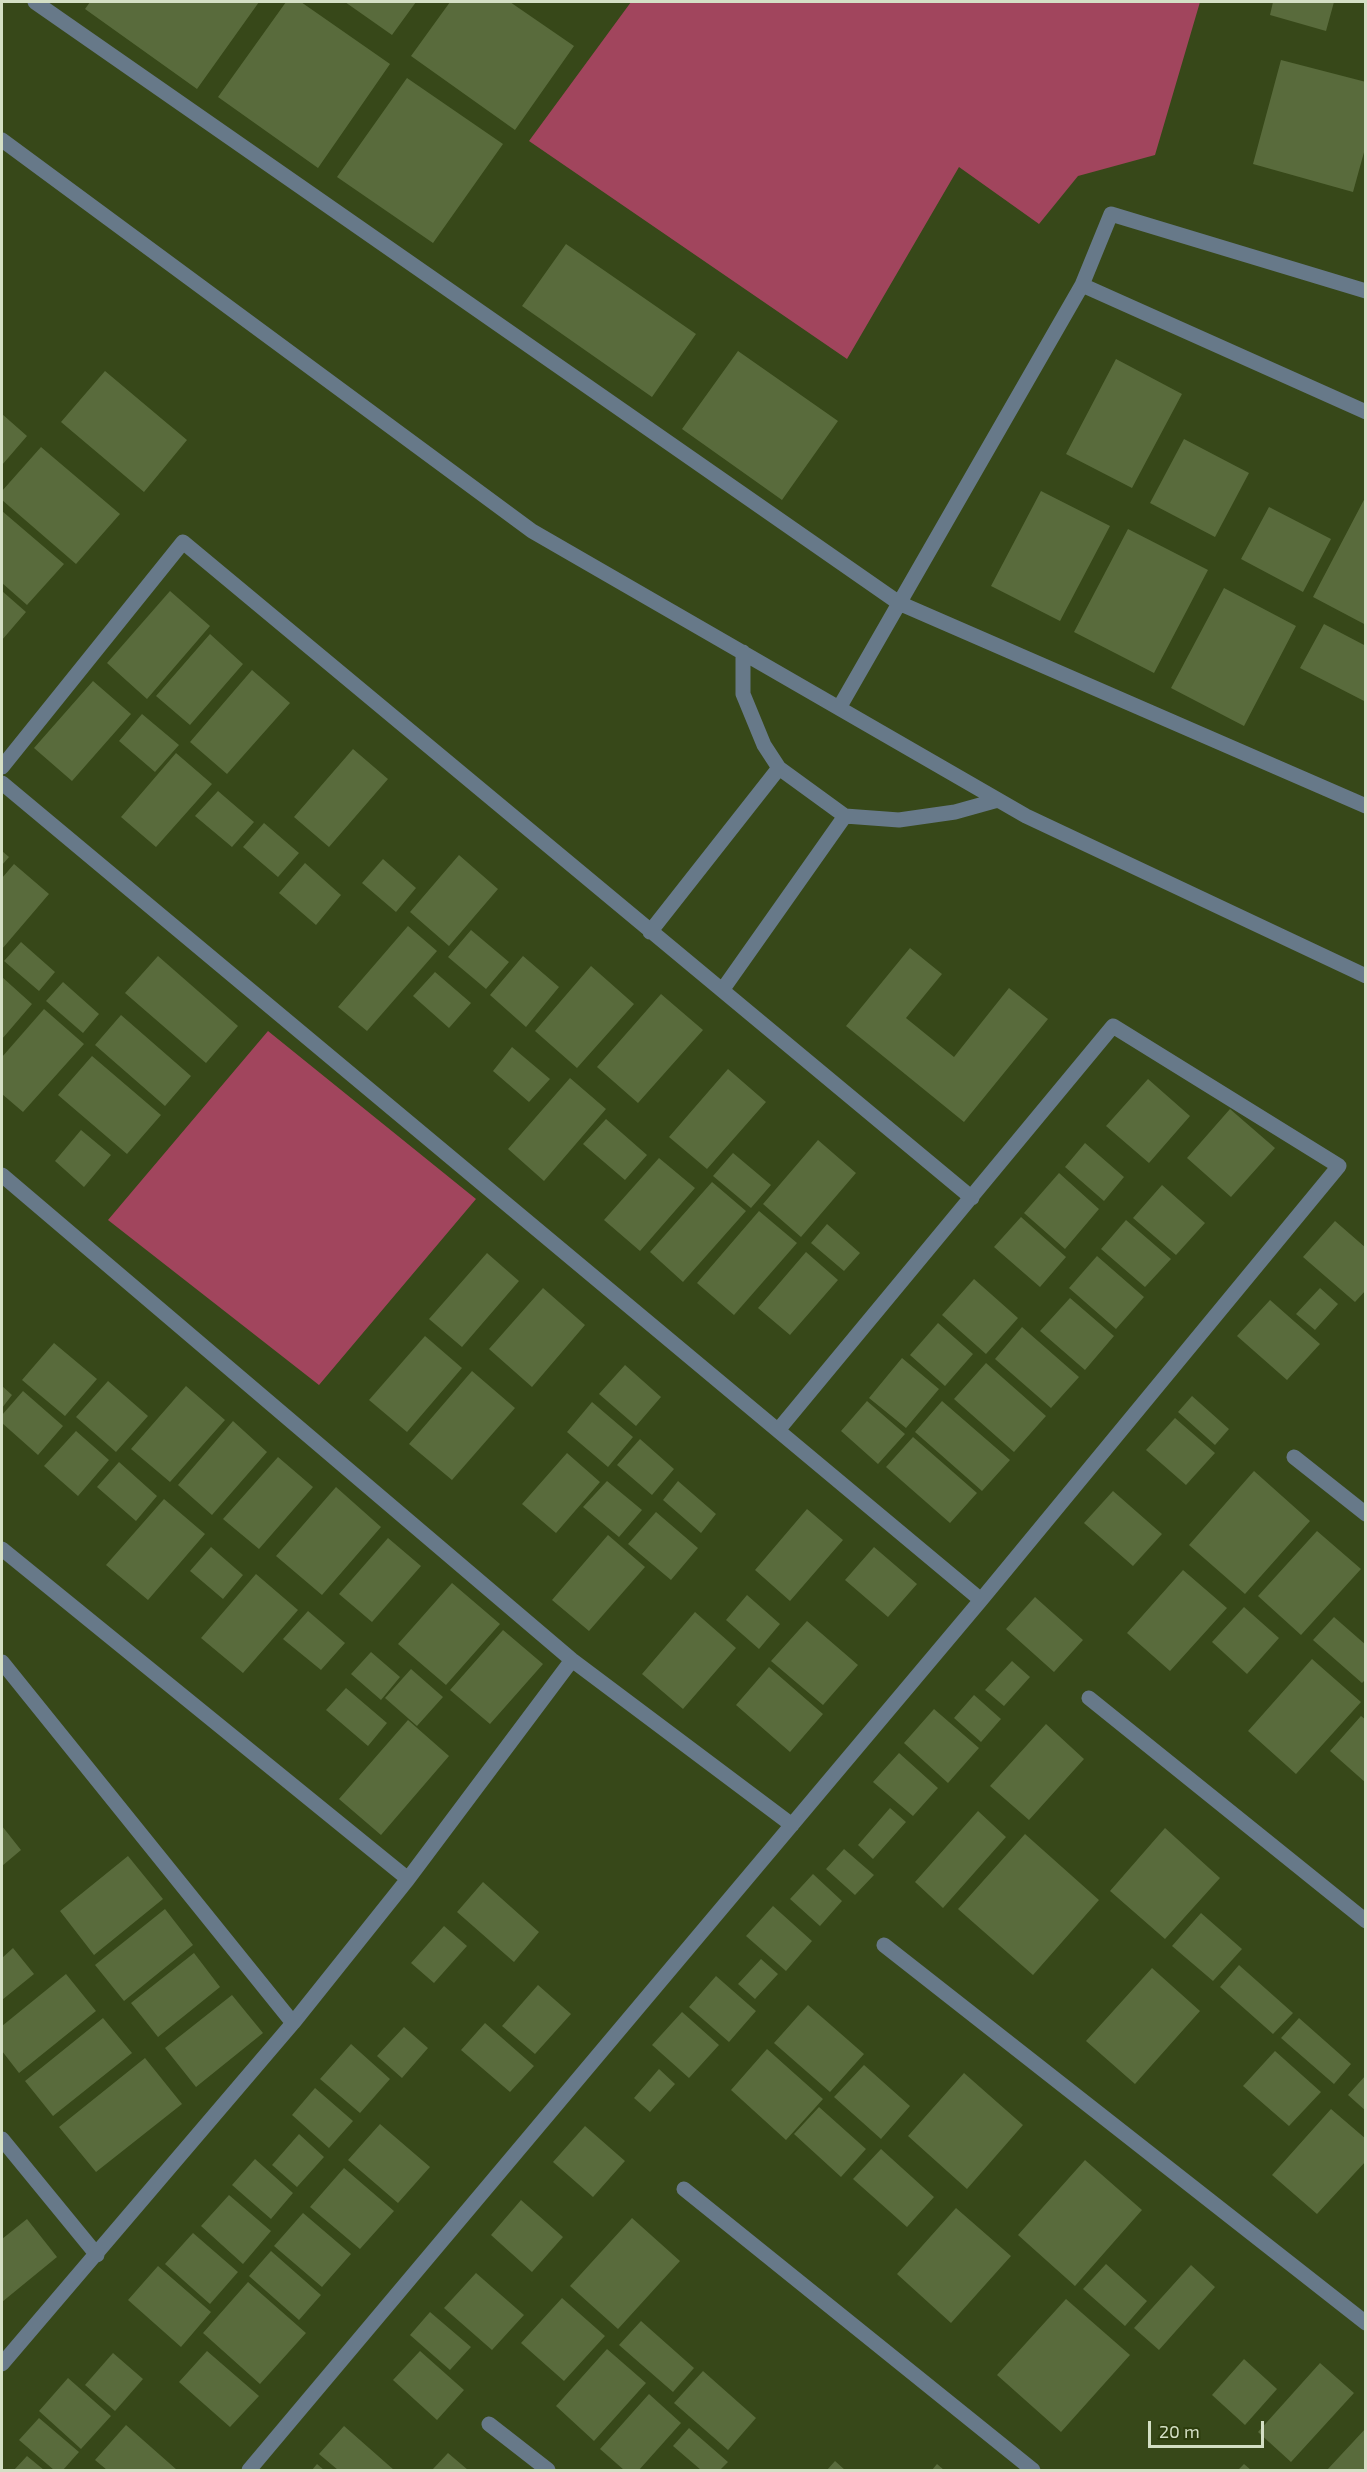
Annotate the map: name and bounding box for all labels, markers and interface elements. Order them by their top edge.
scale bar [1151,2409,1266,2447]
text: 20 m [1159,2420,1200,2442]

